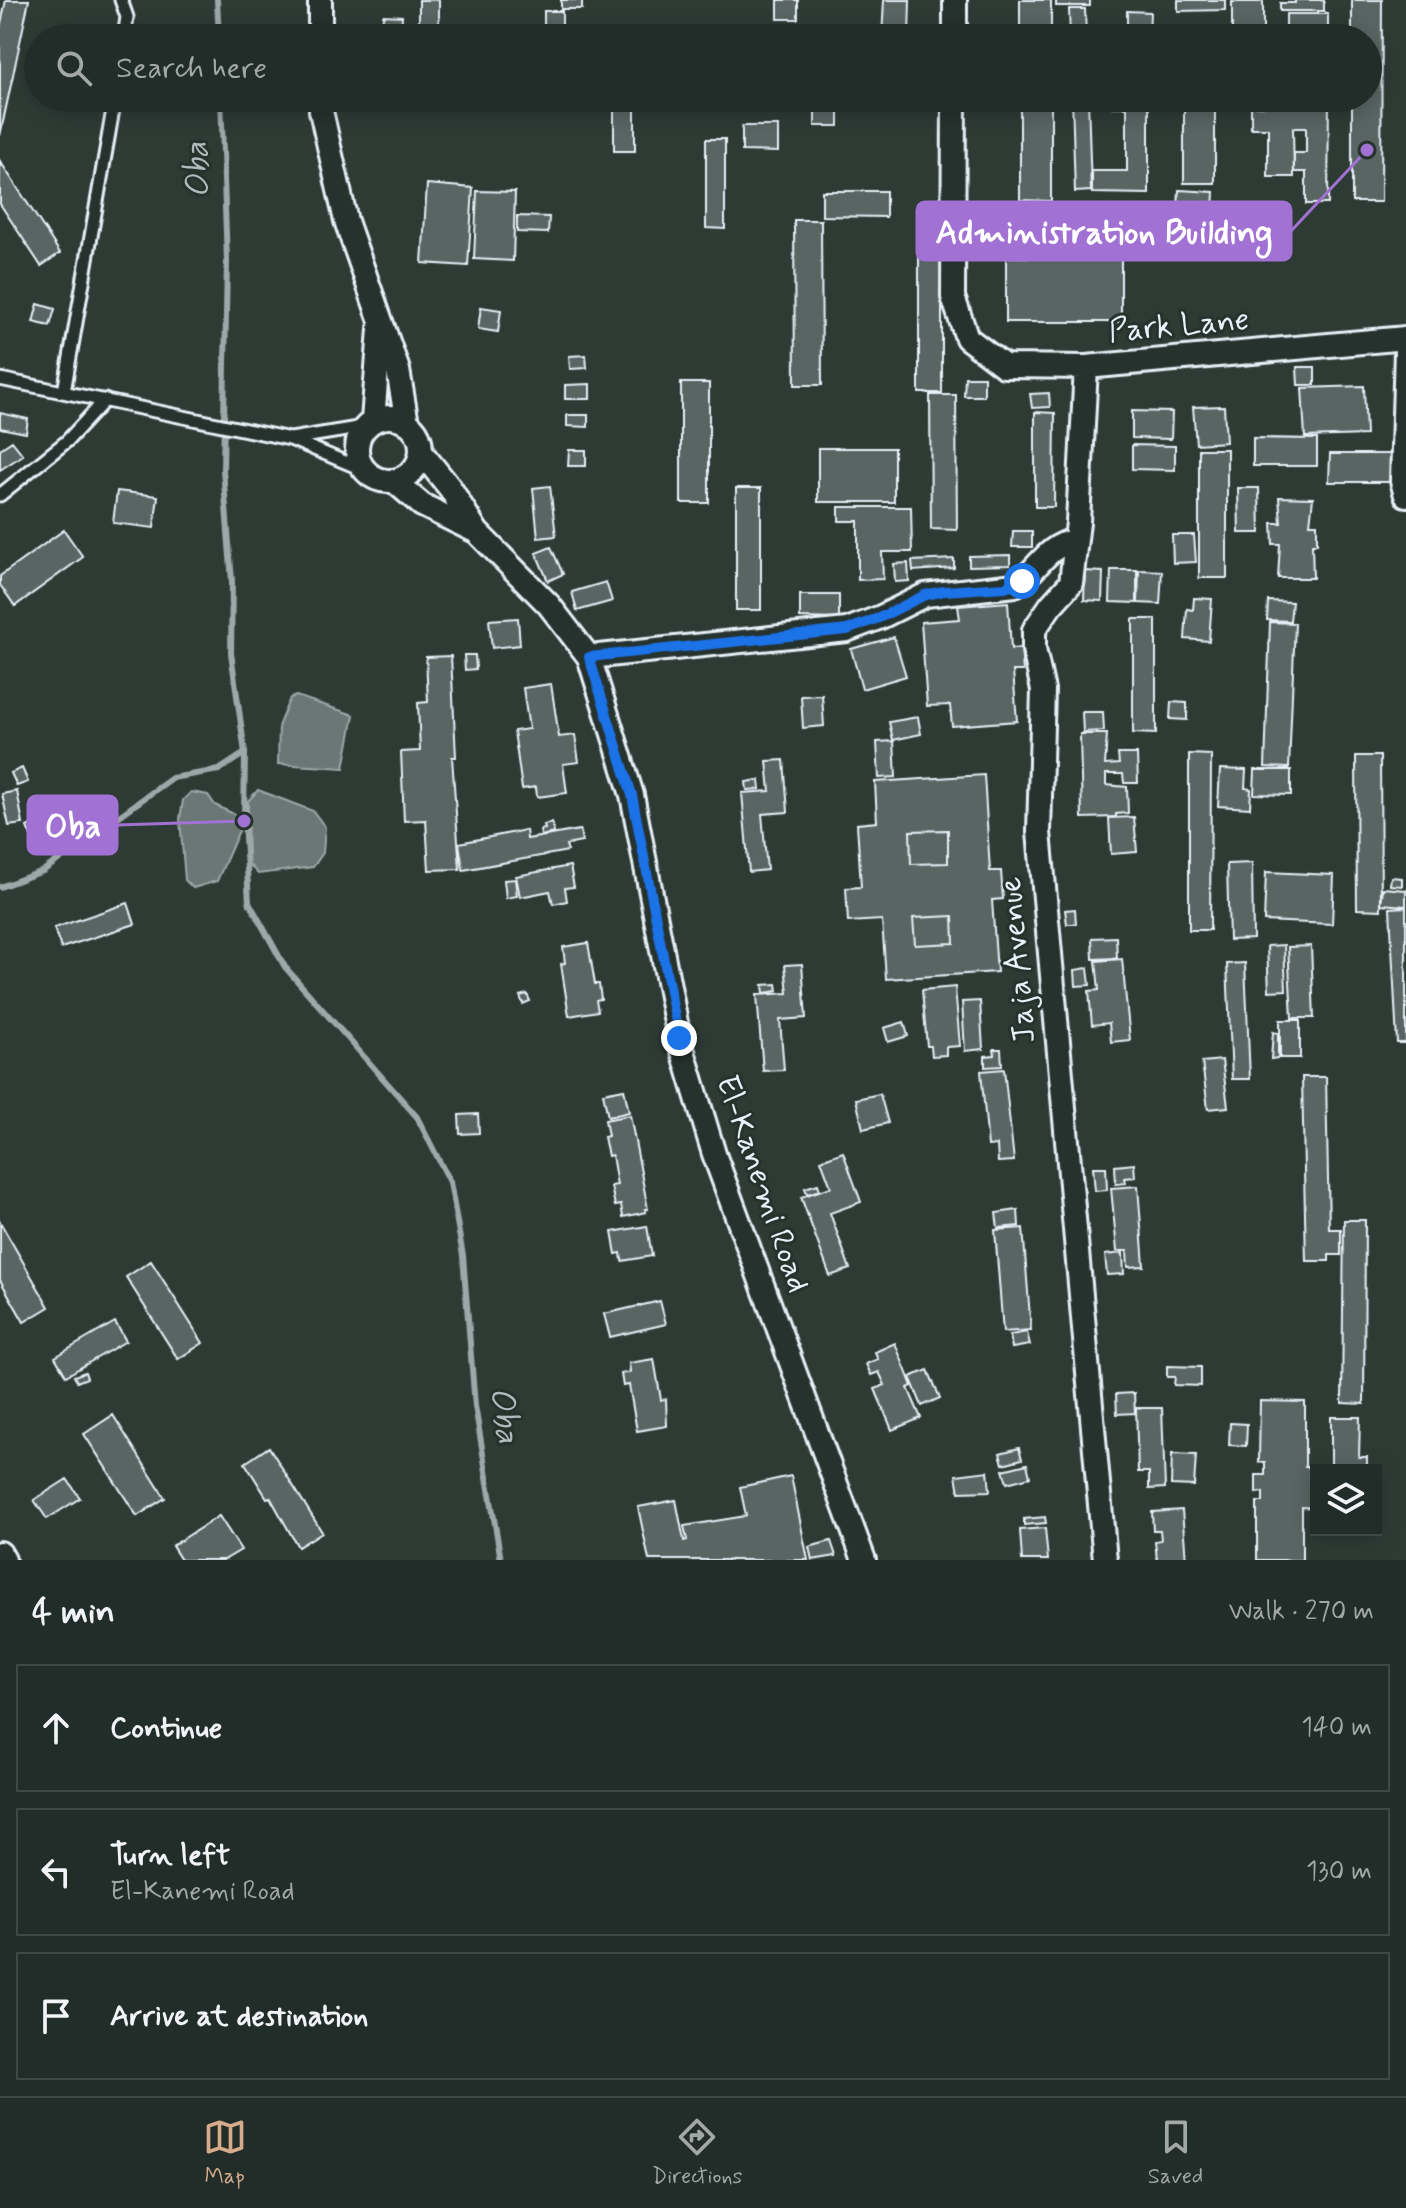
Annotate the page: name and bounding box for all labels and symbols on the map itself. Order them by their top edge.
water label: Oba [175,141,221,199]
callout: Administration Building [917,202,1291,260]
text: Administration Building [935,211,1273,259]
street label: Park Lane [1107,299,1251,353]
route start [1004,563,1040,599]
callout: Oba [28,796,117,854]
text: Oba [45,805,101,850]
street label: Jaja Avenue [990,875,1046,1045]
route end [661,1020,697,1056]
street label: El-Kanemi Road [705,1070,819,1298]
water label: Oba [478,1384,530,1446]

